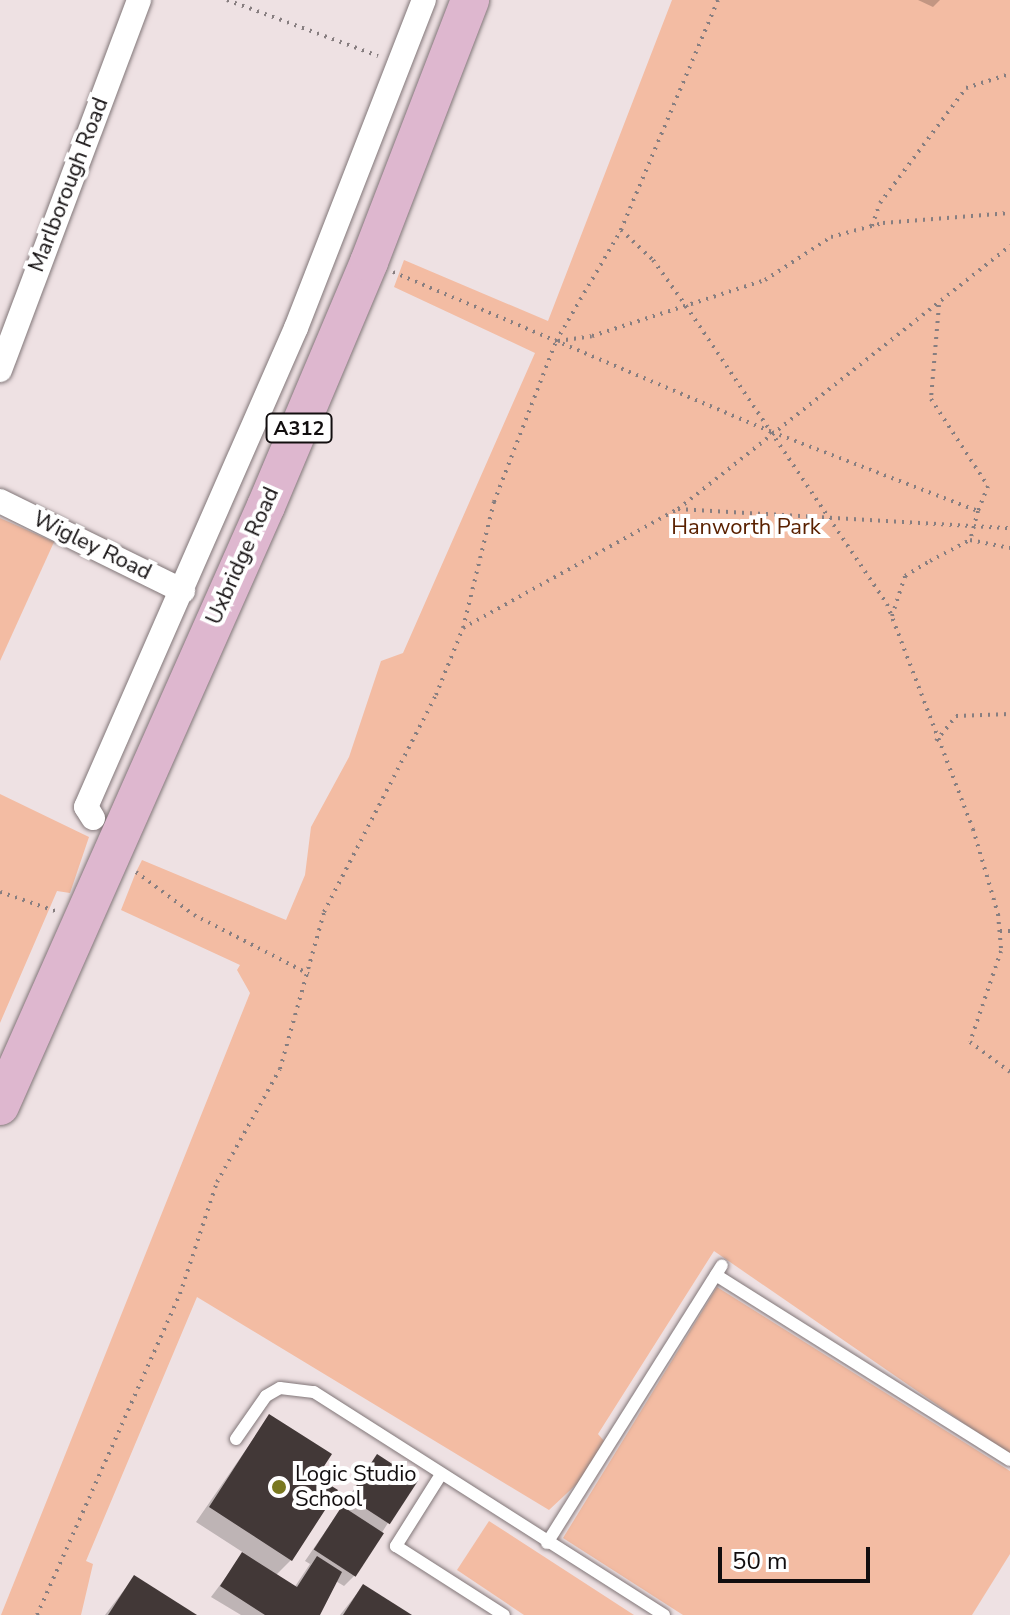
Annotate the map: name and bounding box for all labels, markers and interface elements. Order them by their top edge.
street label: Marlborough Road [24,94,114,276]
road number: A312 [265,412,333,444]
street label: Uxbridge Road [201,483,285,629]
street label: Wigley Road [29,506,155,586]
park label: Hanworth Park [671,515,821,541]
place label: Logic Studio School [295,1461,417,1512]
marker: Logic Studio School [270,1478,288,1496]
scale bar [722,1531,874,1581]
text: 50 m [732,1545,788,1577]

